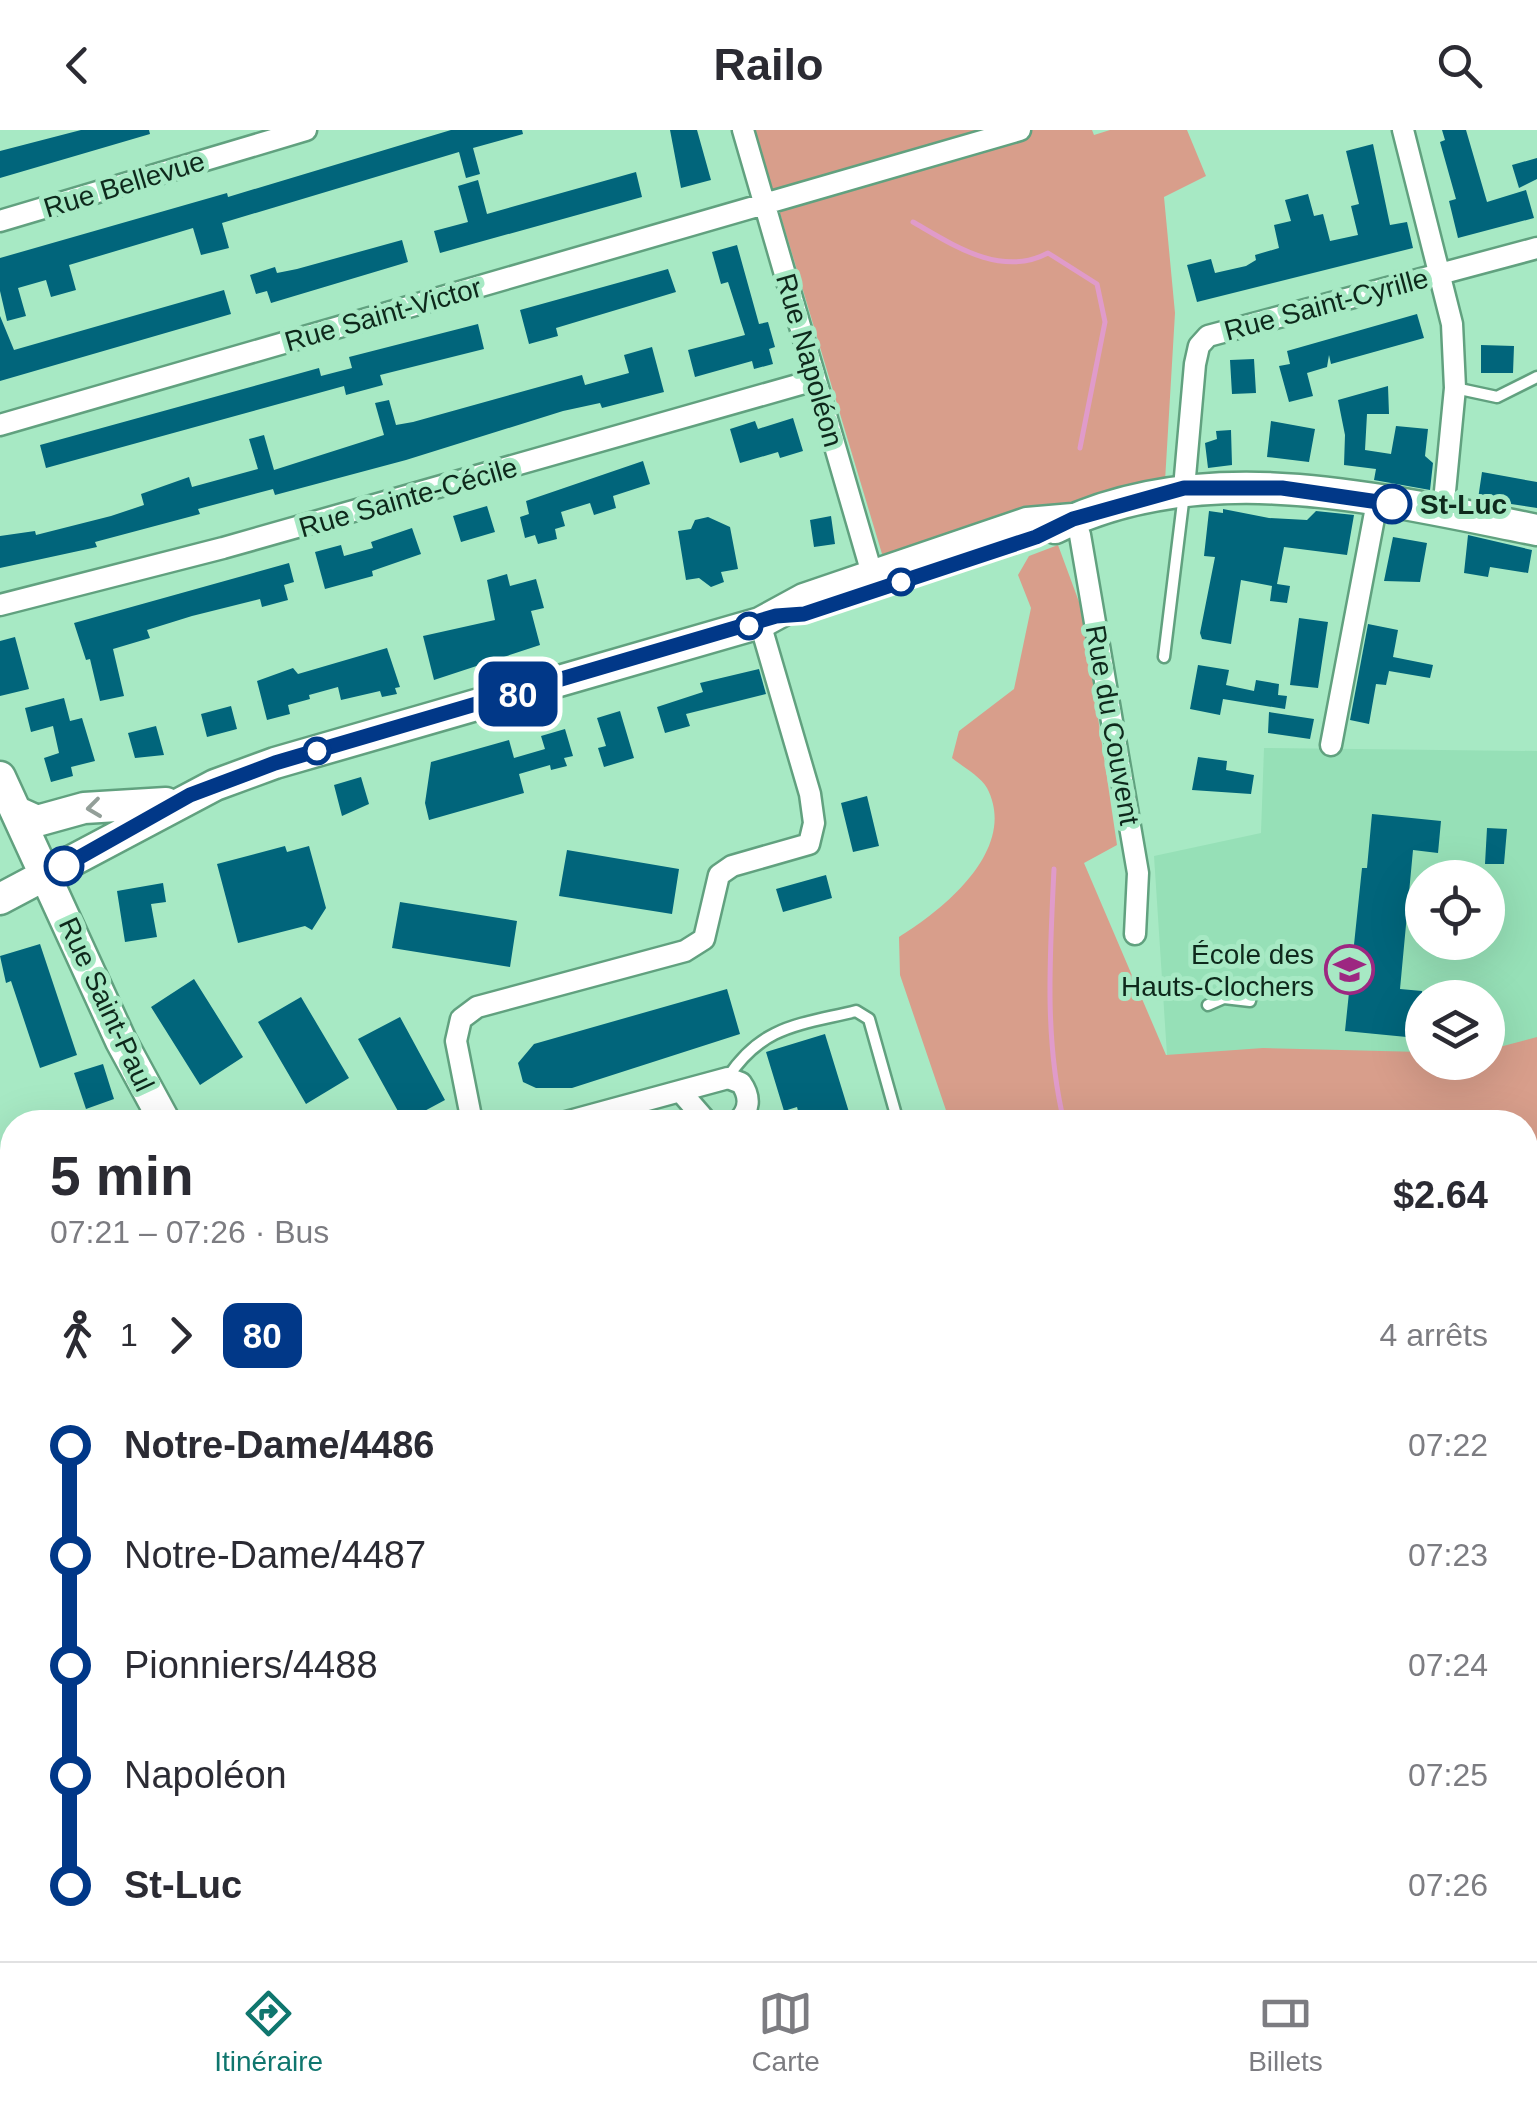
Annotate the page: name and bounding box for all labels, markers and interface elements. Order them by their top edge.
icon: back [50,38,105,93]
icon: search [1432,38,1487,93]
text: Railo [713,39,824,90]
street label: Rue Bellevue [40,145,208,224]
street label: Rue Saint-Cyrille [1221,262,1432,347]
street label: Rue Napoléon [770,270,849,450]
street label: Rue Saint-Victor [281,272,485,357]
street label: Rue Sainte-Cécile [295,451,521,543]
marker: St-Luc [1373,485,1411,523]
place label: St-Luc [1420,489,1507,520]
unlabelled marker [888,569,914,595]
unlabelled marker [736,613,762,639]
street label: Rue du Couvent [1080,623,1145,828]
line badge: 80 [473,662,563,726]
text: 80 [499,675,537,714]
unlabelled marker [304,738,330,764]
one-way arrow [85,797,101,818]
unlabelled marker [45,847,83,885]
map controls [1405,860,1505,1080]
button: locate [1405,860,1505,960]
street label: Rue Saint-Paul [53,912,160,1096]
place label: École des Hauts-Clochers [1121,939,1314,1002]
school or university icon: École des Hauts-Clochers [1323,944,1375,996]
button: layers [1405,980,1505,1080]
text: 5 min [50,1145,194,1207]
text: $2.64 [1393,1174,1488,1216]
text: 07:21 – 07:26 · Bus [50,1214,329,1250]
icon: walk [50,1308,105,1363]
icon: forward [153,1308,208,1363]
text: 80 [243,1316,282,1355]
text: 1 [120,1317,138,1353]
text: 4 arrêts [1380,1317,1488,1353]
text: Notre-Dame/4486 [124,1424,434,1466]
text: 07:22 [1408,1427,1488,1463]
text: Notre-Dame/4487 [124,1534,426,1576]
text: 07:23 [1408,1537,1488,1573]
text: Pionniers/4488 [124,1644,378,1686]
text: 07:24 [1408,1647,1488,1683]
text: Napoléon [124,1754,287,1796]
text: 07:25 [1408,1757,1488,1793]
text: St-Luc [124,1864,242,1906]
text: 07:26 [1408,1867,1488,1903]
tab: Itinéraire [214,1986,323,2078]
tab: Carte [751,1986,820,2078]
tab: Billets [1248,1986,1323,2078]

